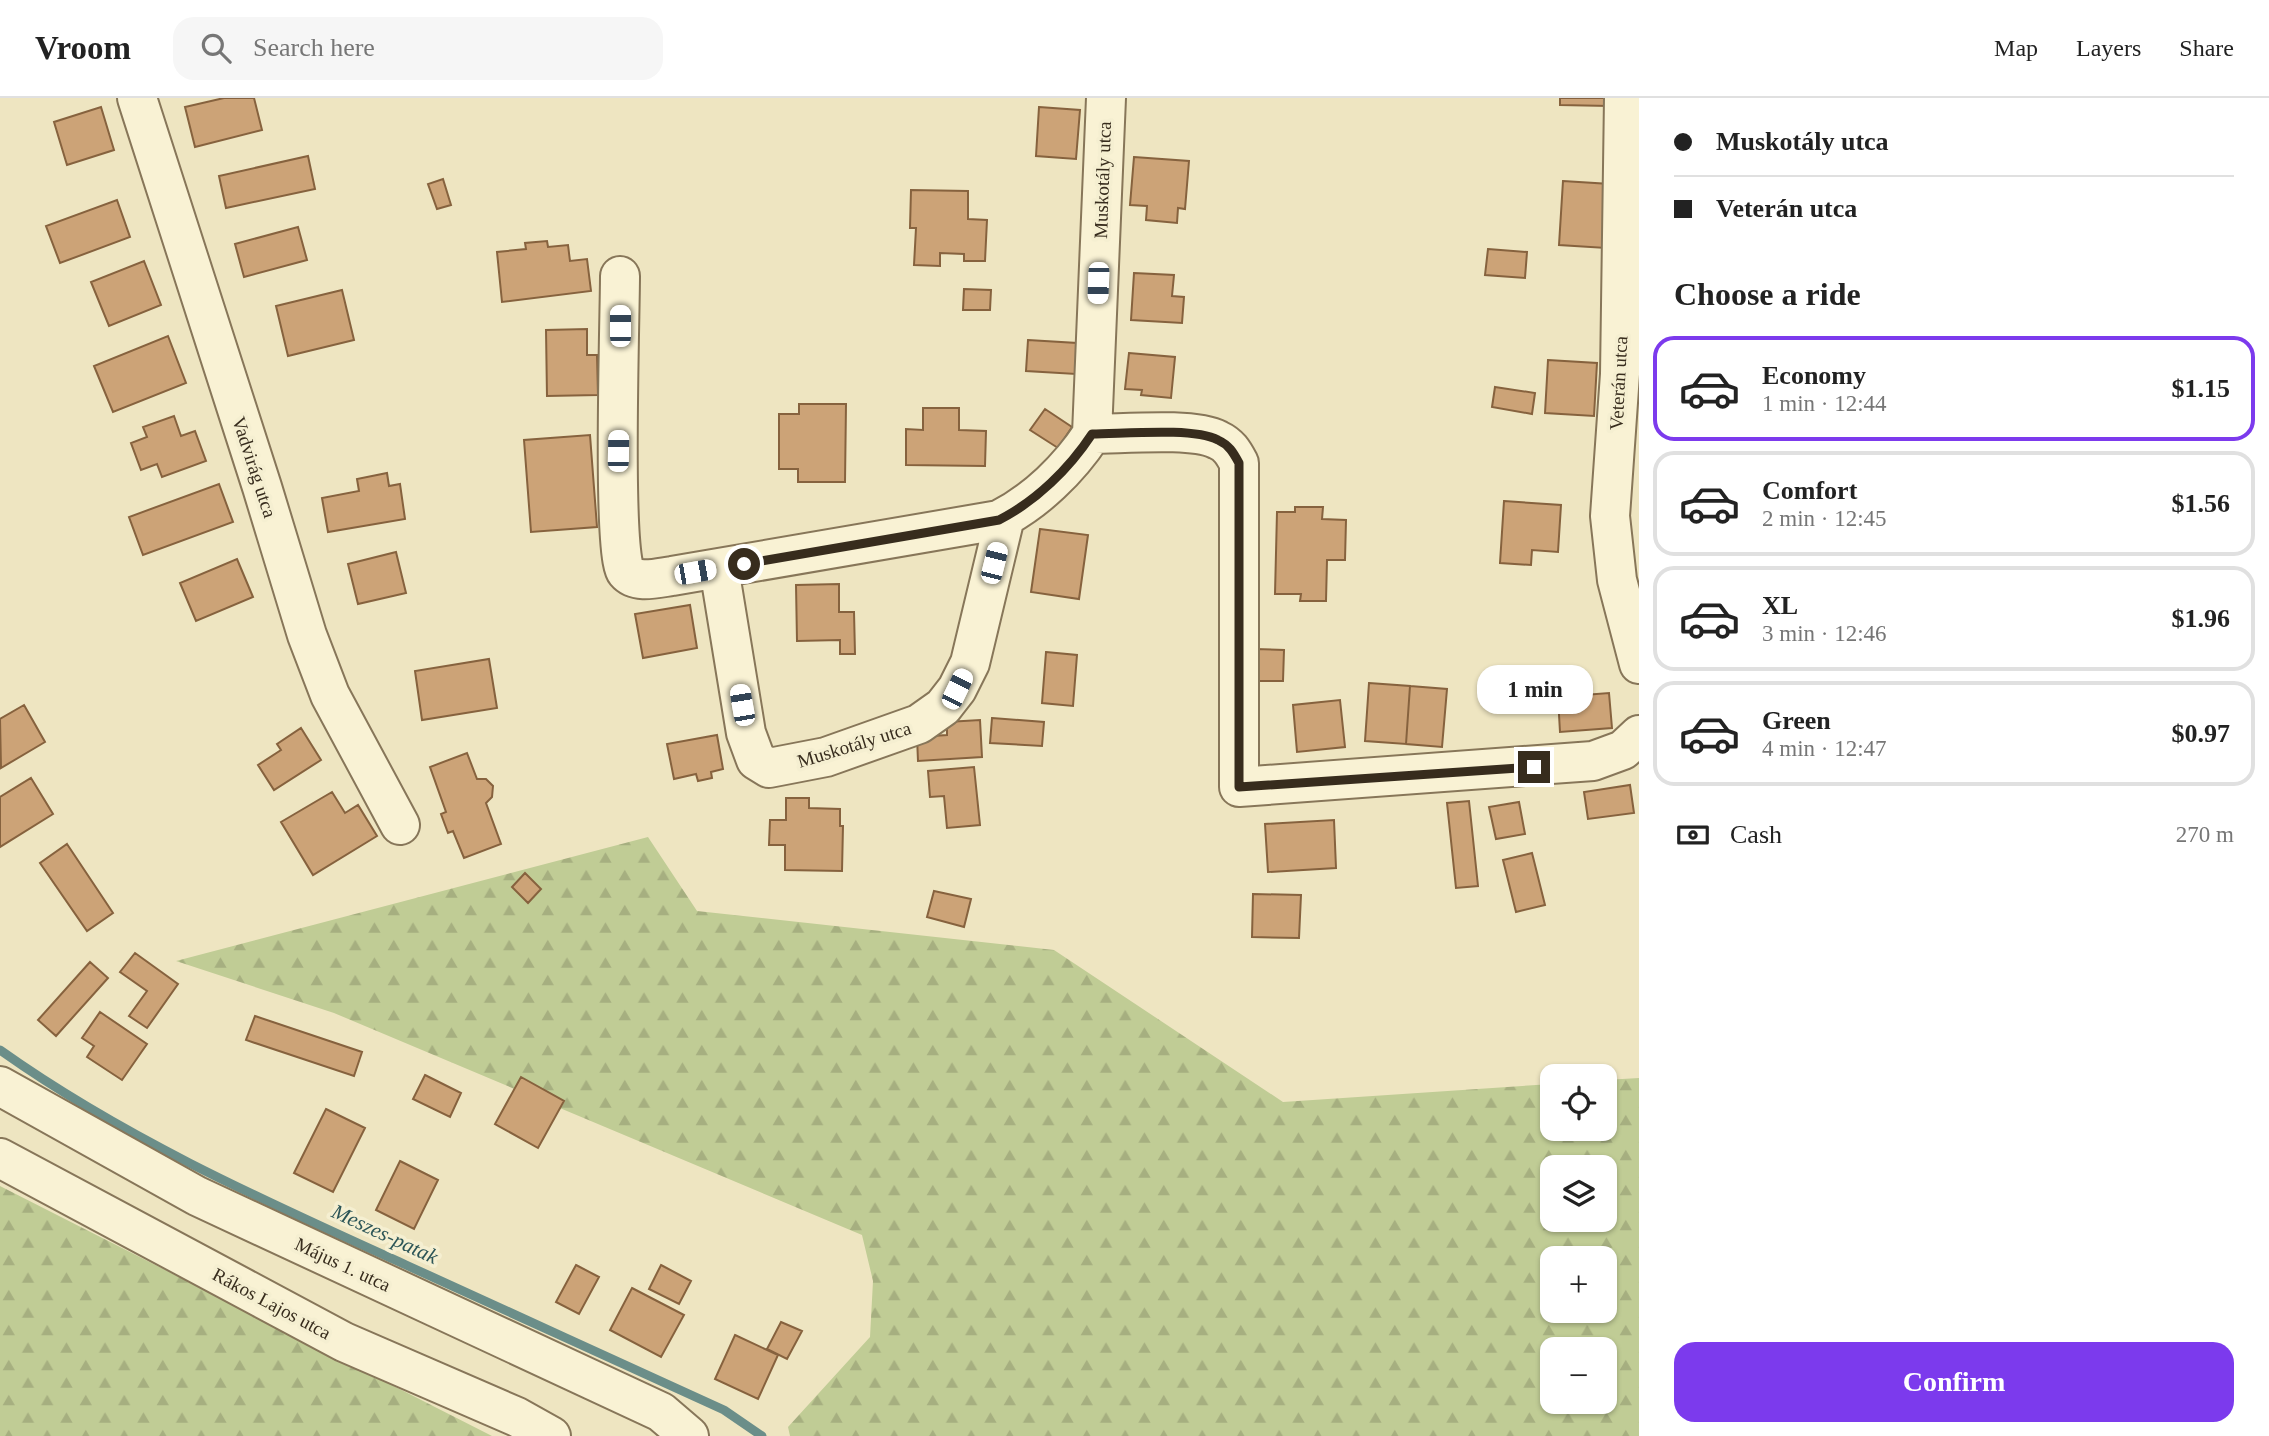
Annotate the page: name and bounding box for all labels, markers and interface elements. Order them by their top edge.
search box [173,17,663,80]
icon: search [197,29,235,67]
text: Vroom [35,30,131,66]
text: Search here [253,33,375,62]
text: Map [1994,35,2038,61]
text: Layers [2076,35,2141,61]
text: Share [2179,35,2234,61]
street label: Muskotály utca [1090,120,1115,239]
text: Muskotály utca [1716,127,1889,156]
text: Veterán utca [1716,194,1857,223]
car [1087,262,1110,304]
text: Choose a ride [1674,276,1861,312]
car [610,305,631,347]
street label: Veterán utca [1606,335,1631,431]
icon: car [1678,357,1741,420]
text: Economy [1762,361,1866,390]
text: $1.15 [2172,374,2230,403]
text: 1 min · 12:44 [1762,391,1887,416]
street label: Vadvirág utca [228,414,281,521]
car [608,430,629,472]
icon: car [1678,472,1741,535]
text: Comfort [1762,476,1857,505]
text: $1.56 [2172,489,2230,518]
text: 2 min · 12:45 [1762,506,1887,531]
car [979,540,1010,586]
route start [728,548,760,580]
car [673,558,718,586]
icon: car [1678,587,1741,650]
text: XL [1762,591,1798,620]
text: $1.96 [2172,604,2230,633]
text: 3 min · 12:46 [1762,621,1887,646]
car [939,666,976,712]
callout: 1 min [1476,666,1592,714]
text: 1 min [1507,677,1563,702]
car [729,682,756,728]
icon: car [1678,702,1741,765]
text: Green [1762,706,1831,735]
street label: Muskotály utca [795,717,914,772]
text: $0.97 [2172,719,2230,748]
text: 4 min · 12:47 [1762,736,1887,761]
route end [1518,751,1550,783]
icon: cash [1674,816,1712,854]
text: Cash [1730,820,1782,849]
text: 270 m [2176,822,2234,847]
map controls [1540,1064,1617,1414]
button: locate [1540,1064,1617,1141]
button: layers [1540,1155,1617,1232]
water label: Meszes-patak [327,1199,442,1269]
street label: Május 1. utca [292,1233,394,1296]
button: + [1540,1246,1617,1323]
street label: Rákos Lajos utca [209,1263,335,1344]
button: − [1540,1337,1617,1414]
button: Confirm [1674,1342,2234,1422]

